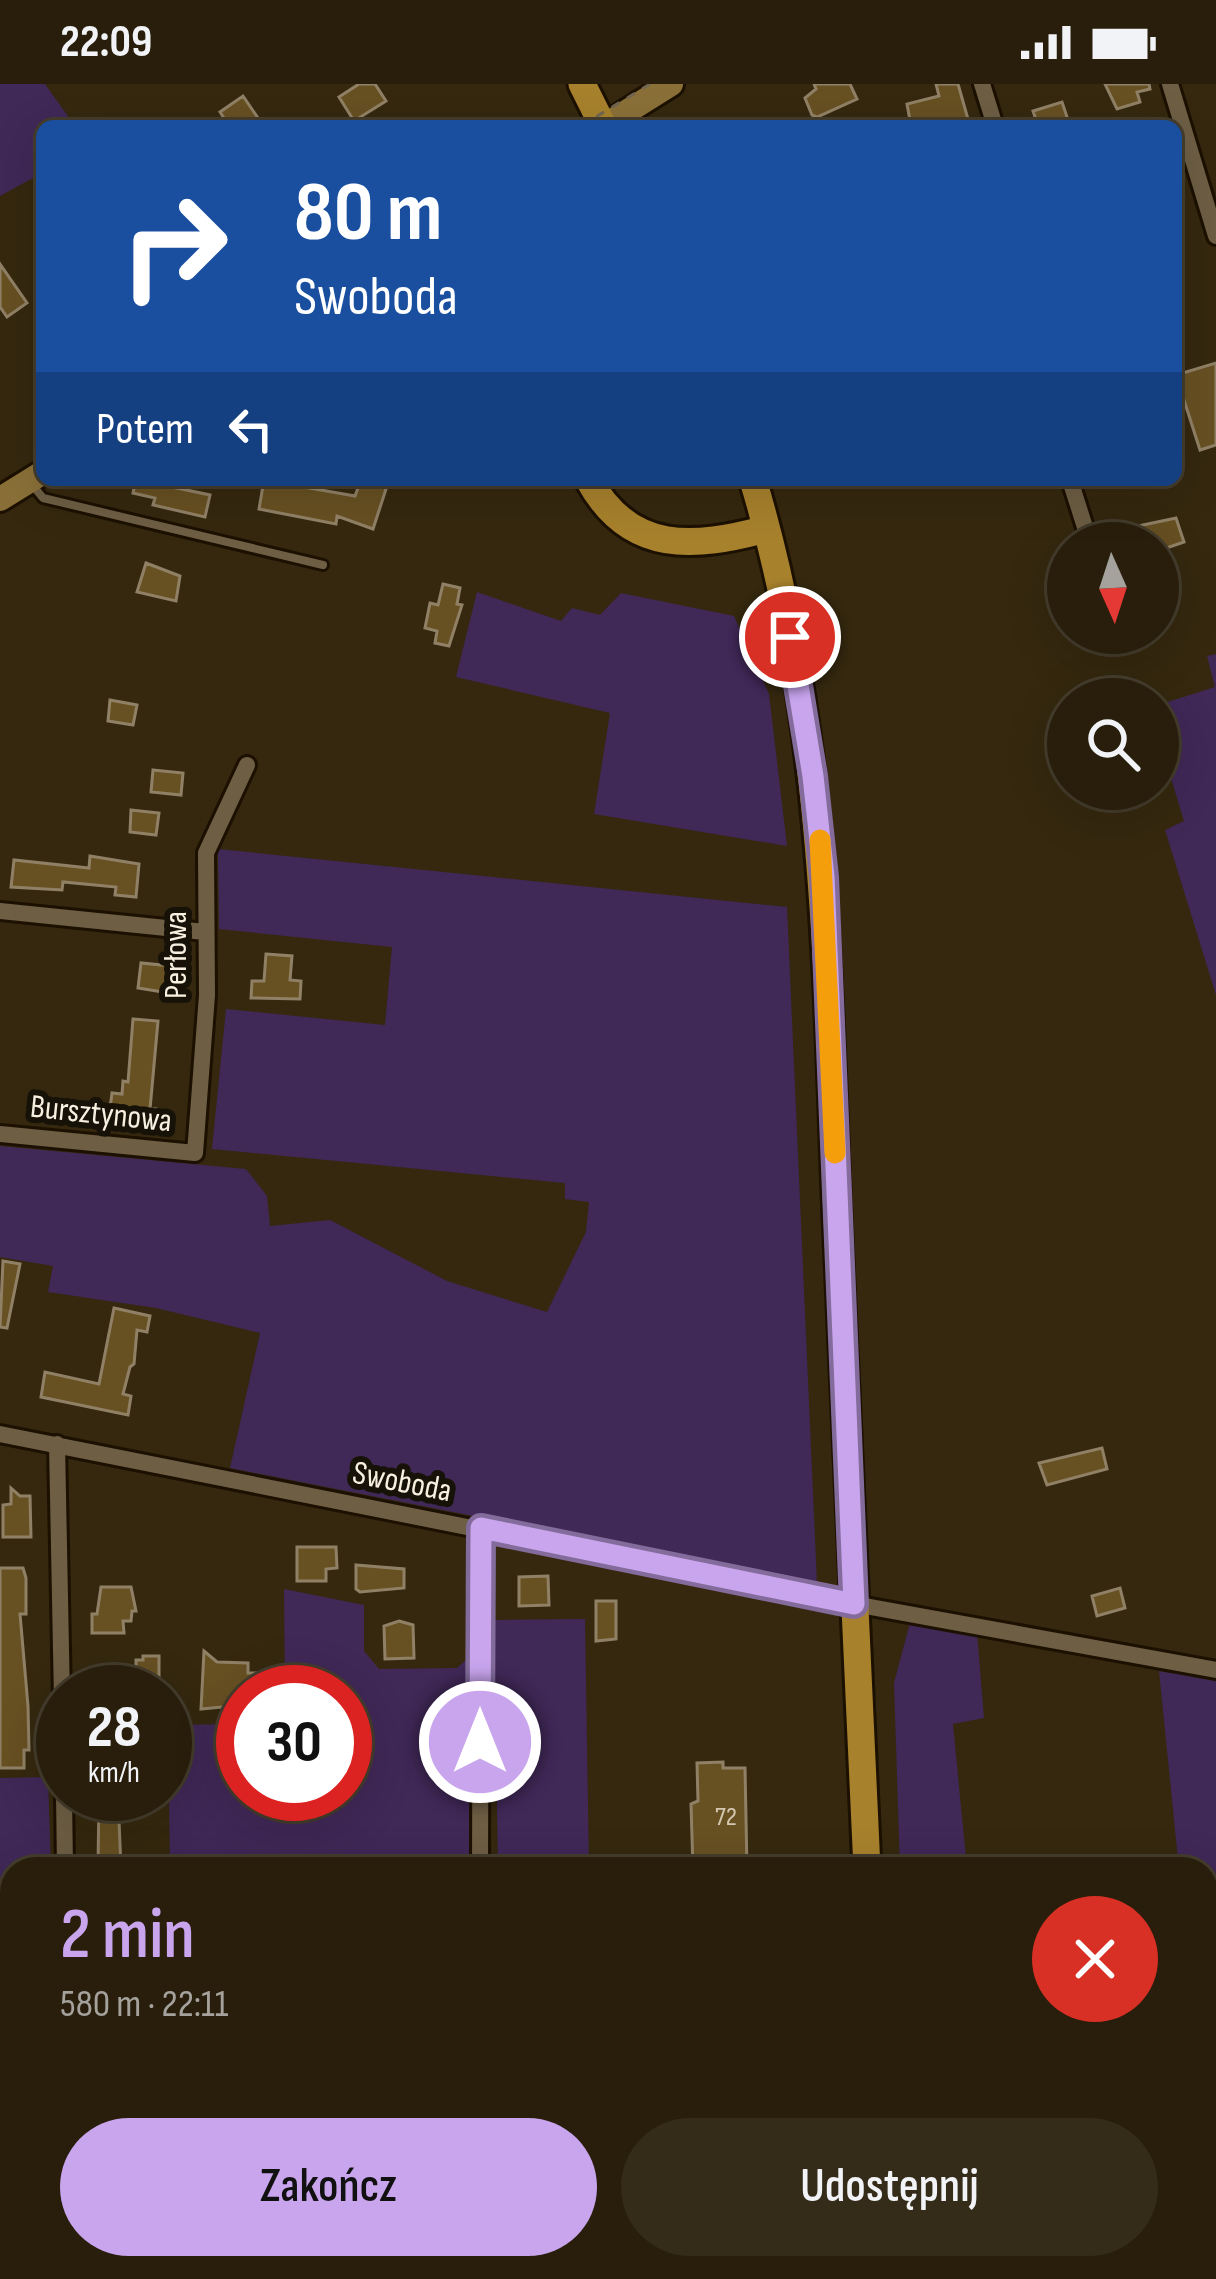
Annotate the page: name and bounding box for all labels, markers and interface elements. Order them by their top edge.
text: 22:09 [60,15,152,70]
text: 80 m [294,163,442,264]
icon: right [96,168,252,324]
text: Swoboda [294,265,458,330]
icon: left [218,396,284,462]
text: Potem [96,402,194,457]
north arrow [1047,522,1179,654]
map controls [1047,522,1179,810]
pin [739,586,841,688]
icon: arrive [757,604,823,670]
button: search [1047,678,1179,810]
street label: Perłowa [156,911,196,999]
street label: Bursztynowa [28,1087,174,1141]
street label: Swoboda [349,1453,455,1511]
speed limit sign: 30 [216,1665,372,1821]
position arrow [417,1679,543,1805]
text: 28 [87,1692,141,1764]
text: km/h [88,1755,140,1791]
house number: 72 [715,1801,737,1833]
text: 2 min [60,1892,195,1979]
button: close [1032,1896,1158,2022]
text: 580 m · 22:11 [60,1981,228,2028]
button: Zakończ [60,2118,597,2256]
button: Udostępnij [621,2118,1158,2256]

